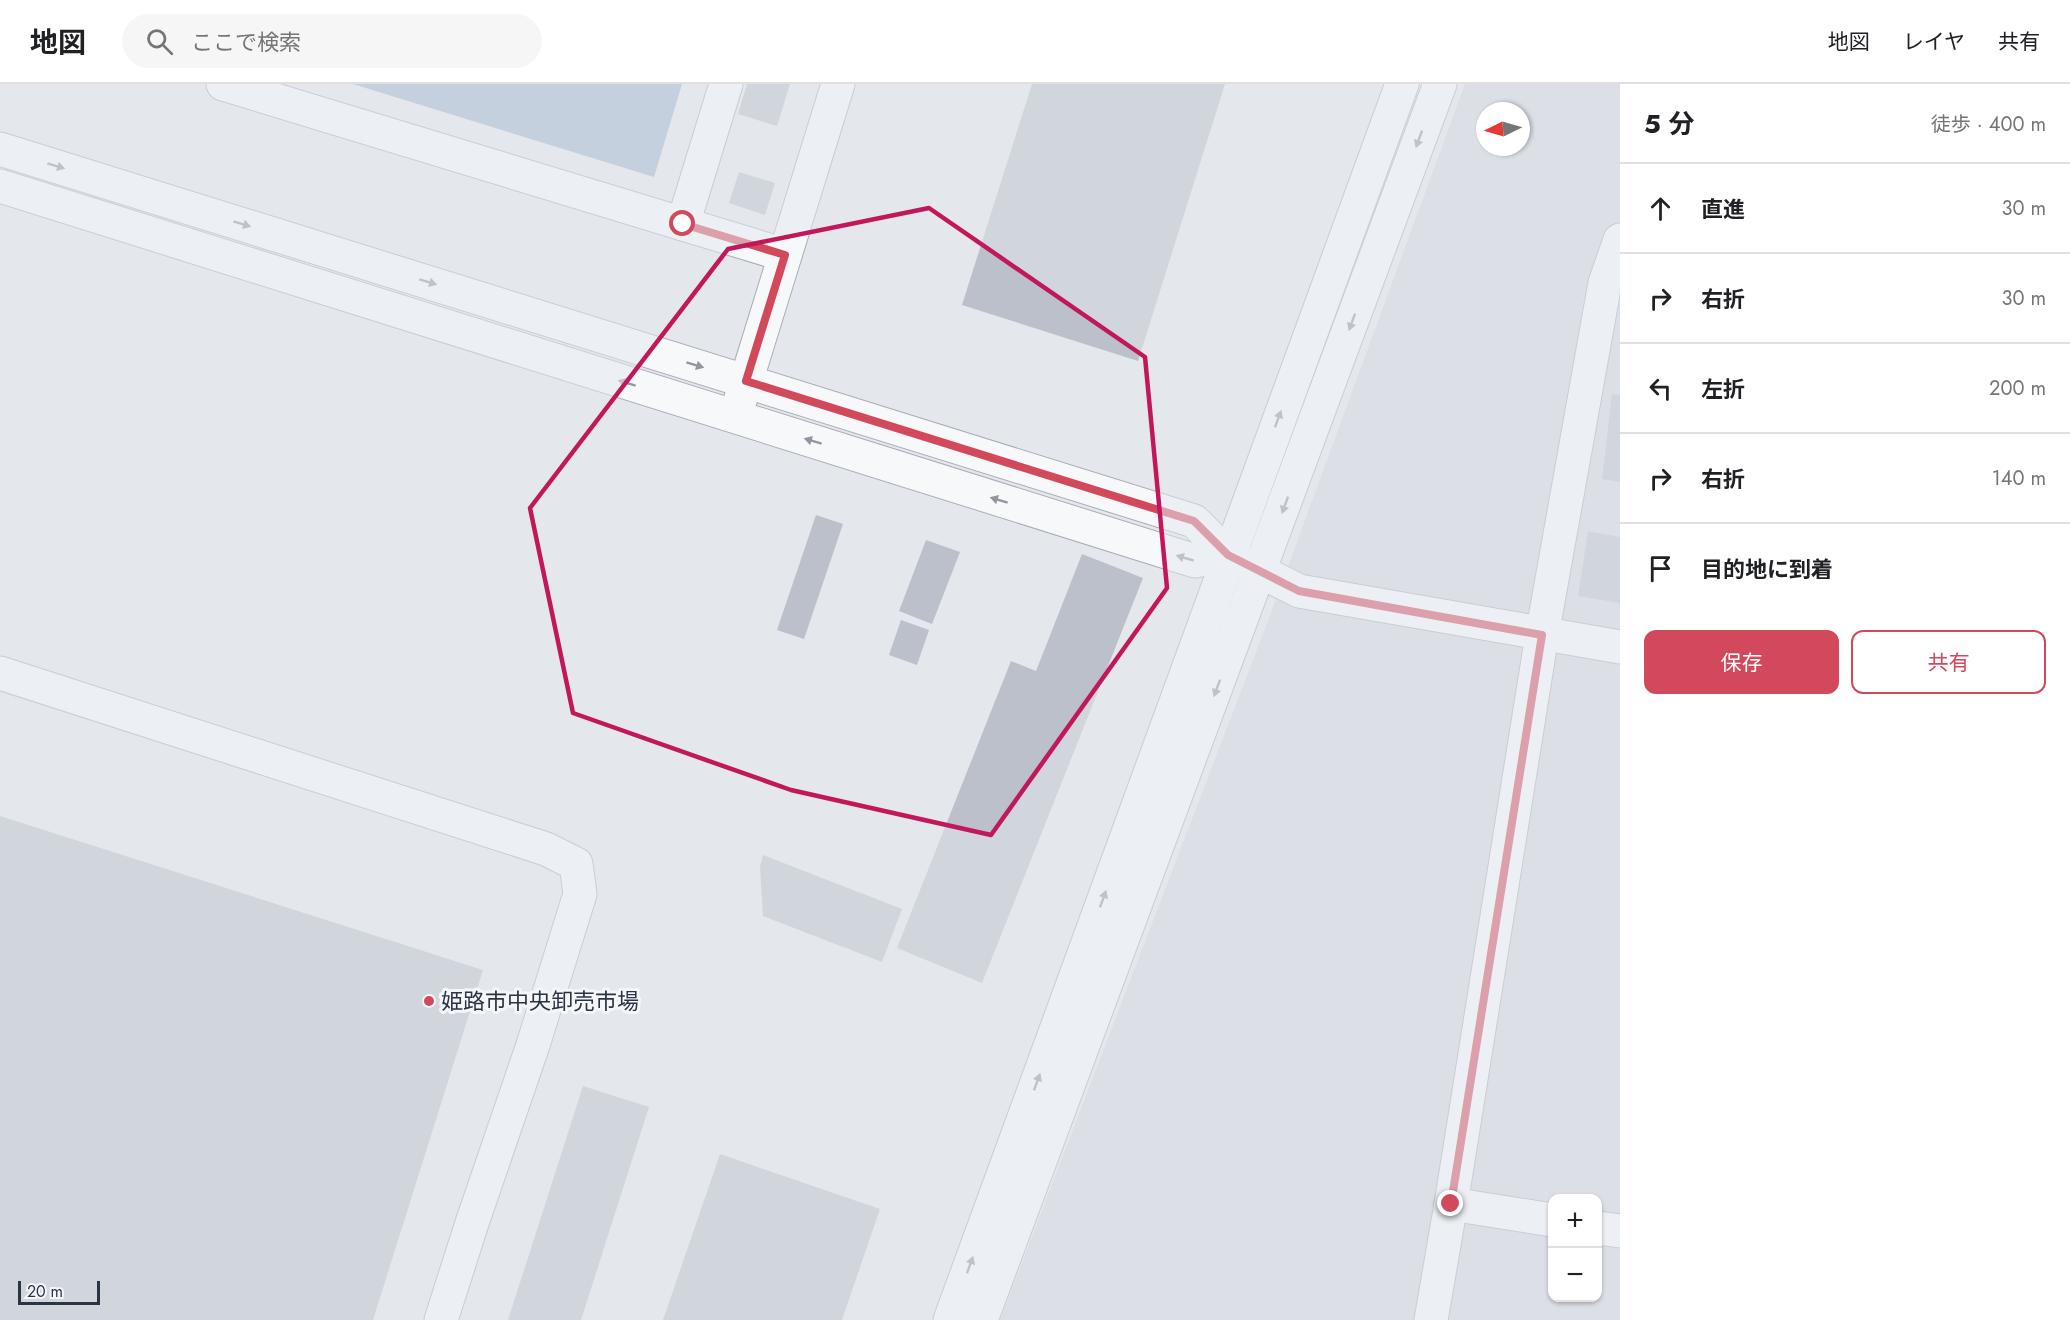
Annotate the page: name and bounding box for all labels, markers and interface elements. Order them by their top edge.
search box [122,14,542,68]
text: 地図 [30,22,86,63]
icon: search [143,25,176,58]
text: ここで検索 [191,26,301,58]
text: 地図 [1828,27,1870,57]
text: レイヤ [1903,27,1965,57]
text: 共有 [1998,27,2040,57]
north arrow [1476,102,1530,156]
text: 5 分 [1644,105,1695,143]
text: 徒歩 · 400 m [1931,110,2046,139]
one-way arrow [1414,130,1424,148]
one-way arrow [47,162,65,171]
icon: ahead [1644,192,1677,225]
text: 直進 [1701,193,1745,225]
text: 30 m [2001,194,2046,223]
route start [669,210,695,236]
one-way arrow [233,220,251,229]
one-way arrow [419,278,437,287]
icon: right [1644,282,1677,315]
text: 右折 [1701,283,1745,315]
text: 30 m [2001,284,2046,313]
one-way arrow [1347,313,1356,331]
one-way arrow [686,361,704,370]
icon: left [1644,372,1677,405]
text: 左折 [1701,373,1745,405]
text: 200 m [1989,374,2046,403]
one-way arrow [618,378,636,387]
one-way arrow [1274,410,1284,428]
one-way arrow [804,436,822,445]
icon: right [1644,462,1677,495]
text: 右折 [1701,463,1745,495]
text: 140 m [1992,464,2046,493]
one-way arrow [990,495,1008,504]
one-way arrow [1279,496,1289,514]
icon: arrive [1644,552,1677,585]
one-way arrow [1176,553,1194,562]
text: 目的地に到着 [1701,553,1833,585]
button: 保存 [1644,630,1839,694]
button: 共有 [1851,630,2046,694]
one-way arrow [1211,679,1221,697]
one-way arrow [1099,889,1109,907]
place label: 姫路市中央卸売市場 [441,985,639,1017]
marker: 姫路市中央卸売市場 [422,994,436,1008]
one-way arrow [1032,1073,1042,1091]
route end [1437,1190,1463,1216]
map controls [1548,1194,1602,1302]
button: + [1548,1194,1602,1248]
button: − [1548,1248,1602,1302]
one-way arrow [966,1256,976,1274]
scale bar [18,1278,100,1306]
text: 20 m [27,1280,63,1303]

